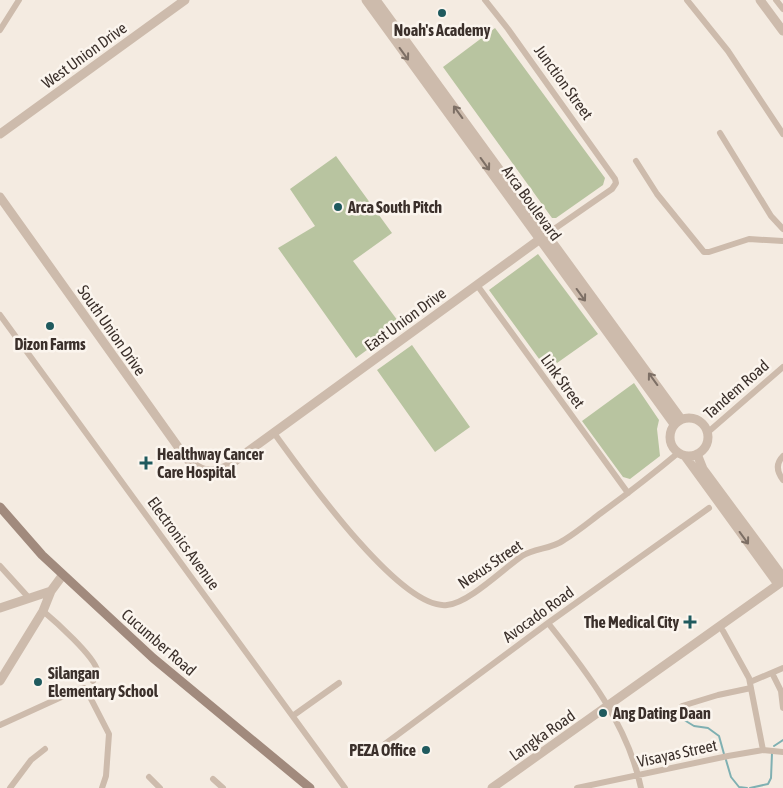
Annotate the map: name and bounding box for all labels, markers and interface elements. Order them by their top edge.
marker: Noah's Academy [436,7,448,19]
street label: West Union Drive [38,18,130,92]
place label: Noah's Academy [394,21,491,39]
street label: Junction Street [531,41,597,123]
one-way arrow [399,47,409,61]
one-way arrow [452,106,463,119]
one-way arrow [479,157,490,170]
street label: Arca Boulevard [499,162,565,244]
place label: Arca South Pitch [347,198,442,216]
marker: Arca South Pitch [332,201,344,213]
street label: South Union Drive [74,281,150,379]
street label: East Union Drive [361,283,449,355]
one-way arrow [575,288,586,301]
marker: Dizon Farms [44,320,56,332]
place label: Dizon Farms [14,335,86,353]
street label: Link Street [538,351,589,412]
street label: Tandem Road [700,356,772,422]
one-way arrow [648,372,658,386]
place label: Healthway Cancer Care Hospital [157,445,264,481]
marker: Healthway Cancer Care Hospital [139,456,153,470]
street label: Electronics Avenue [144,493,224,593]
one-way arrow [739,531,749,545]
street label: Nexus Street [454,536,526,592]
street label: Avocado Road [499,582,577,646]
street label: Cucumber Road [118,605,200,679]
place label: The Medical City [584,613,679,631]
marker: The Medical City [683,615,697,629]
place label: Silangan Elementary School [48,664,159,700]
marker: Silangan Elementary School [32,676,44,688]
place label: Ang Dating Daan [612,704,711,722]
street label: Langka Road [506,706,579,765]
marker: Ang Dating Daan [597,707,609,719]
street label: Visayas Street [635,736,719,771]
place label: PEZA Office [349,741,416,759]
marker: PEZA Office [420,744,432,756]

